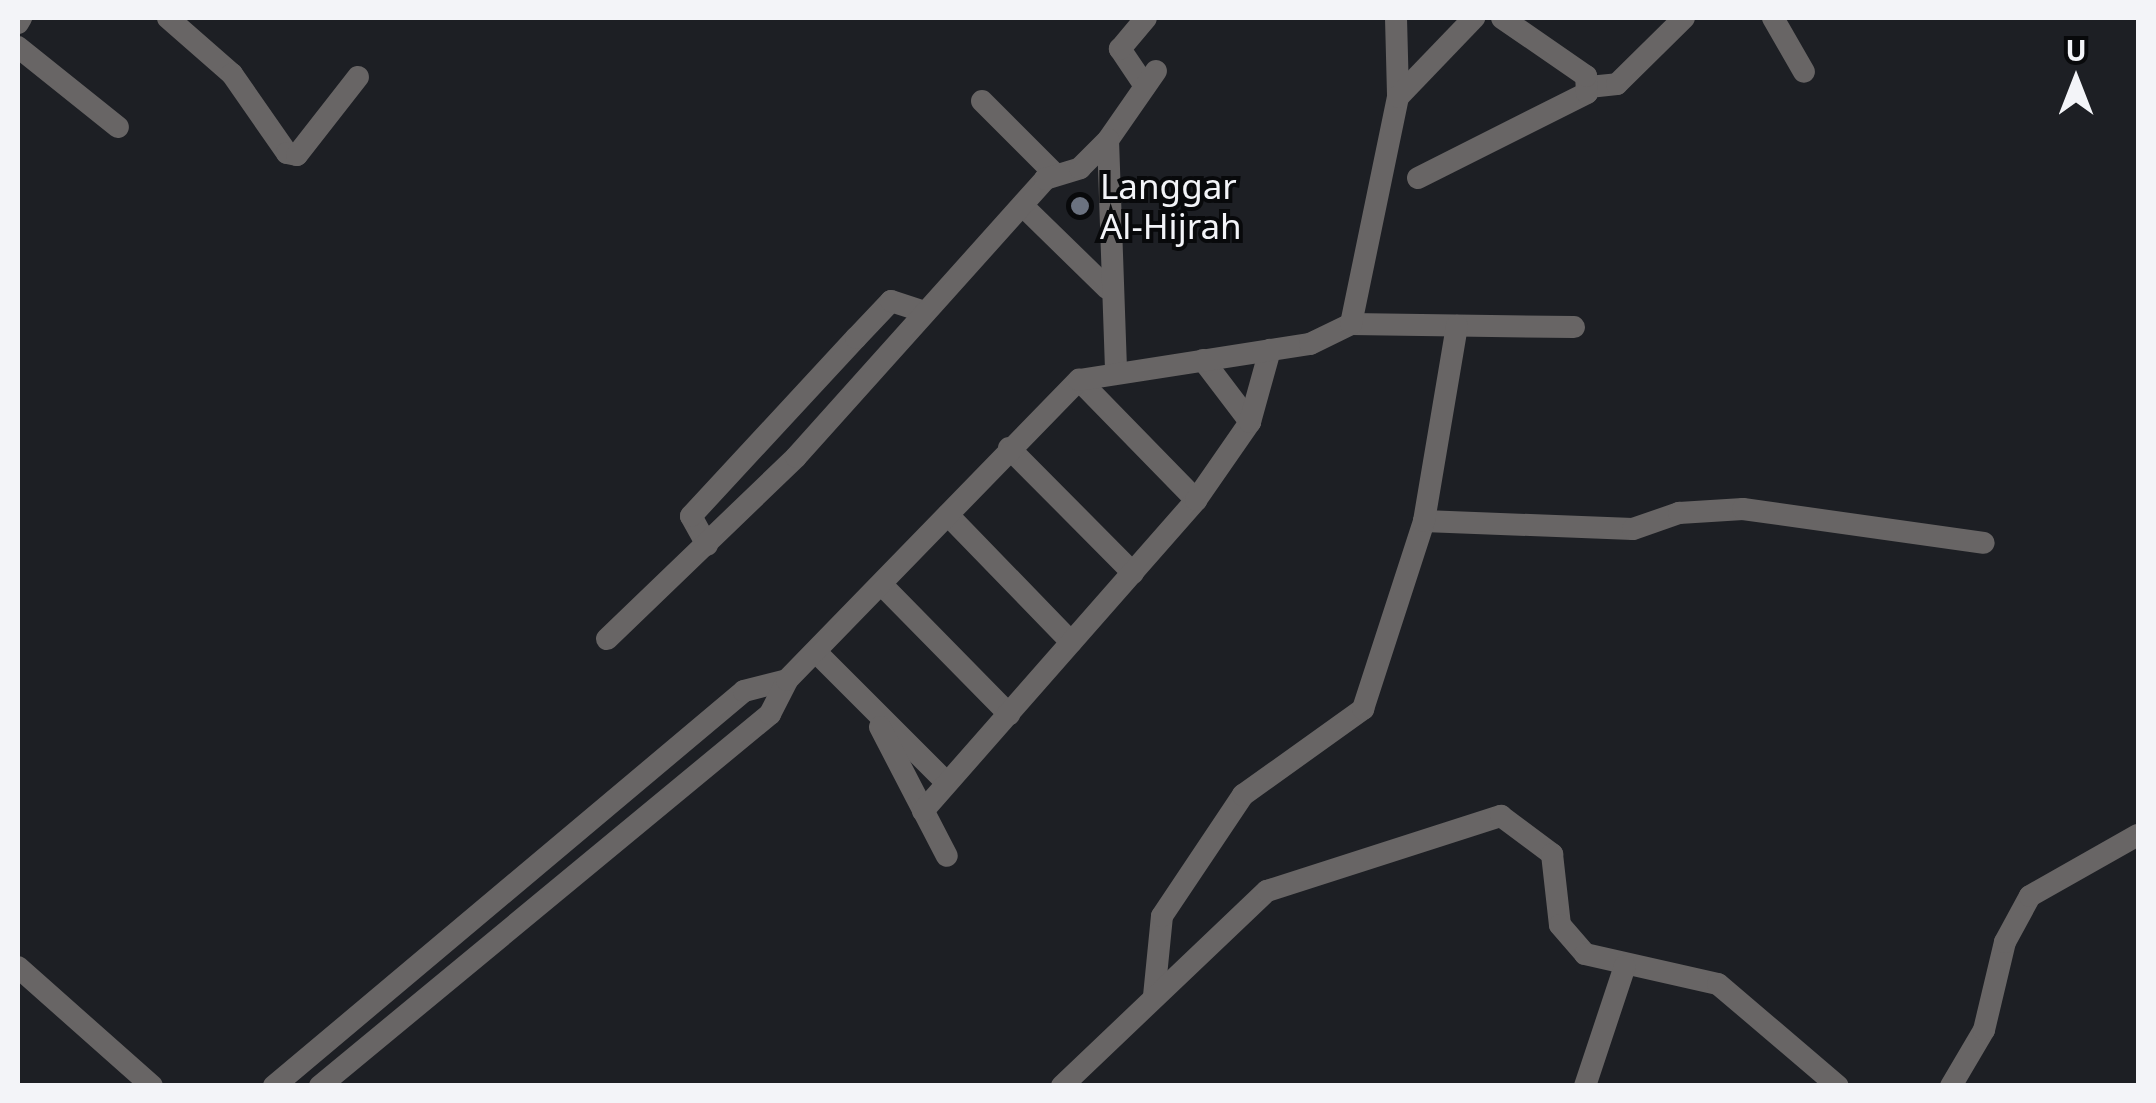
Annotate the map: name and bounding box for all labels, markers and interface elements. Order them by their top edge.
north arrow [2026,30,2126,130]
text: U [2065,31,2087,69]
place label: Langgar Al-Hijrah [1100,165,1242,247]
marker: Langgar Al-Hijrah [1069,195,1091,217]

